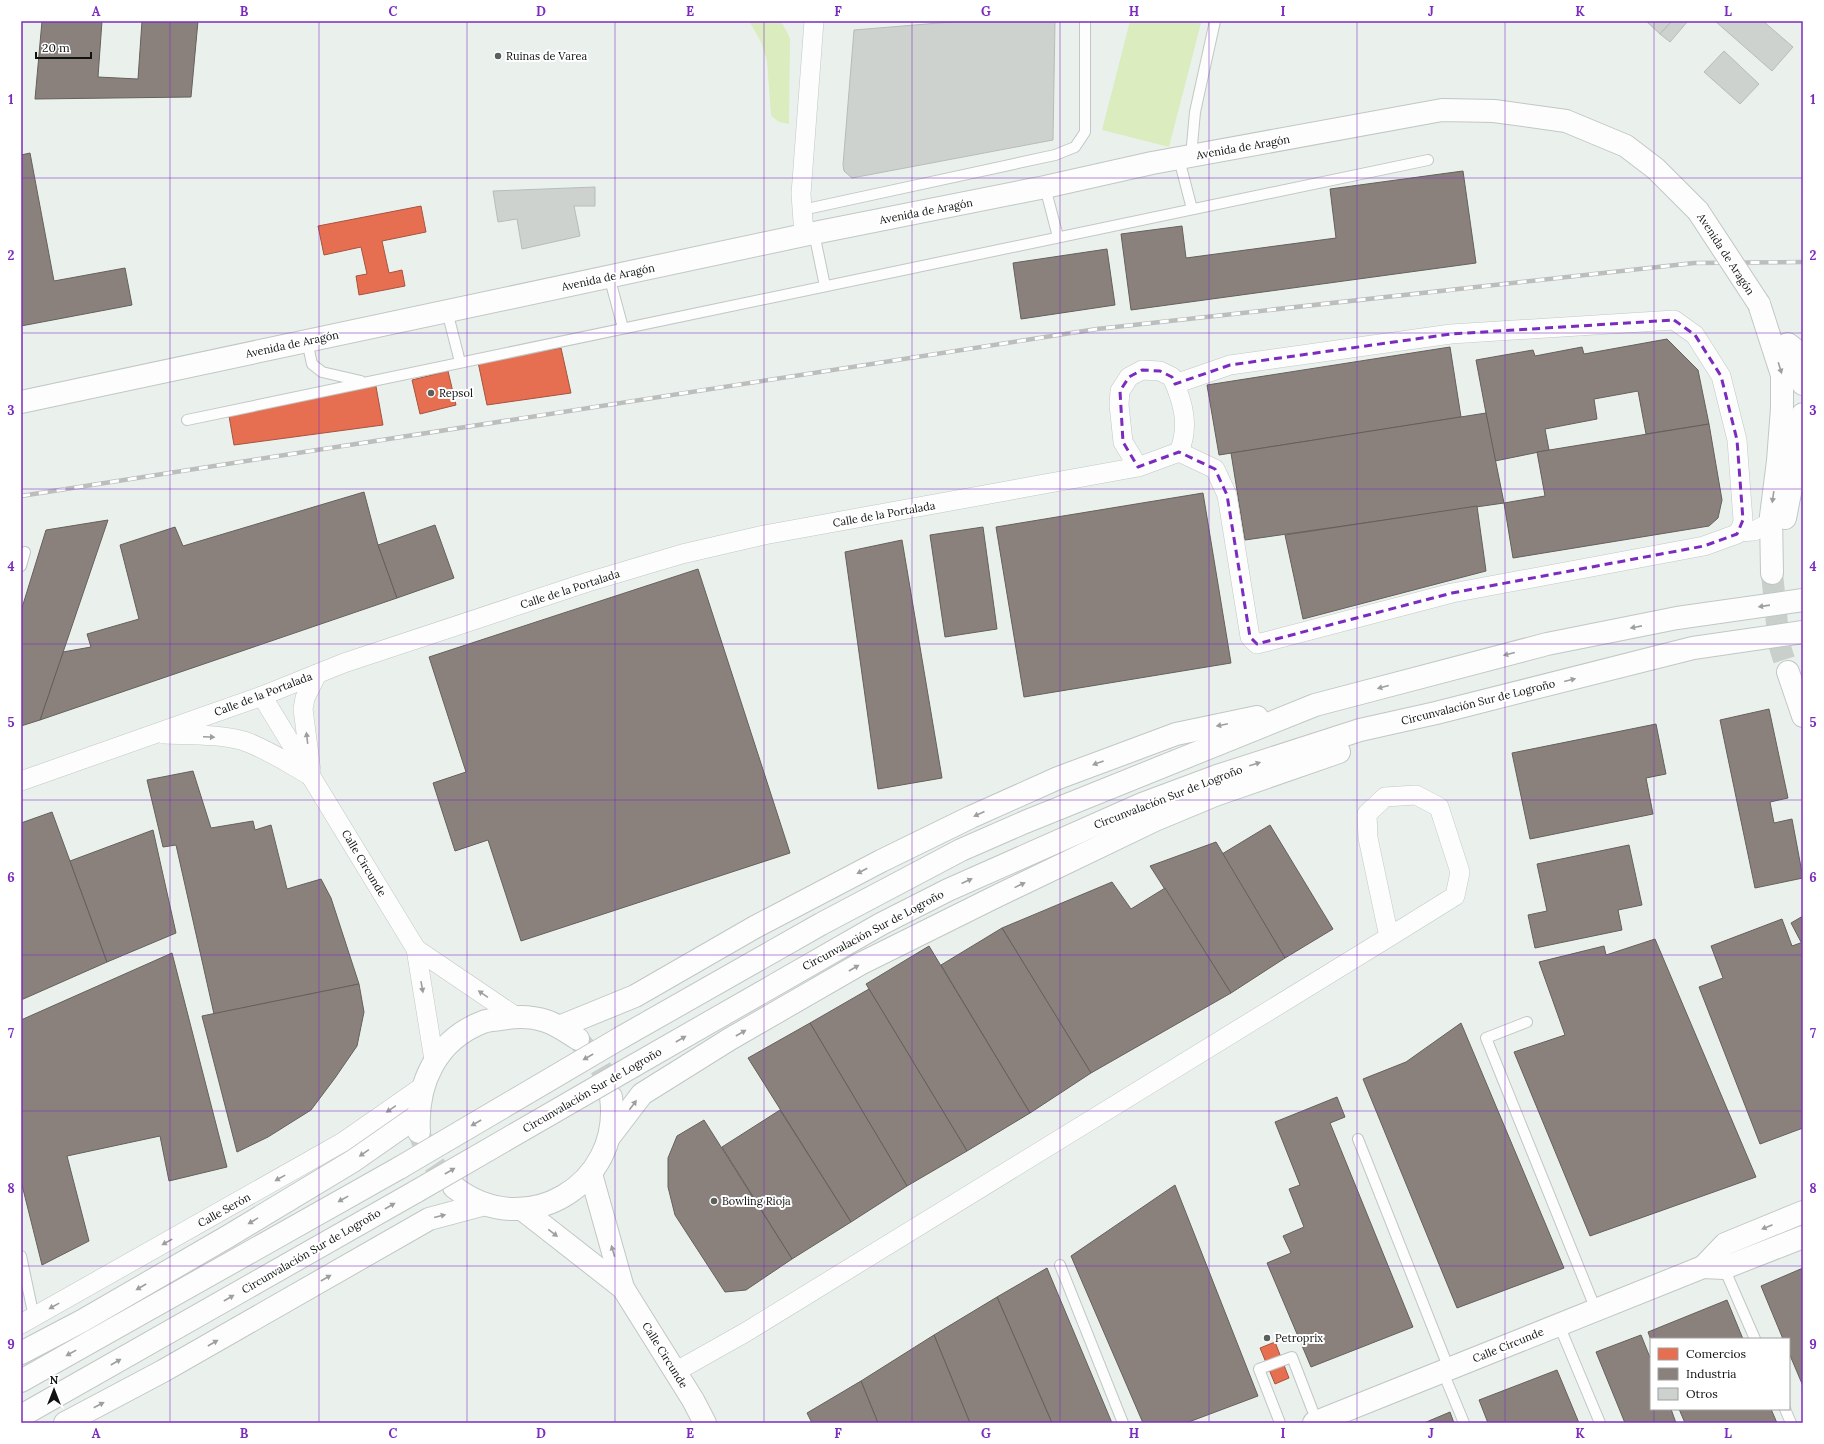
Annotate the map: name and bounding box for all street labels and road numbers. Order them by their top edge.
street label: Avenida de Aragón [1194,132,1291,162]
street label: Avenida de Aragón [877,195,974,227]
street label: Avenida de Aragón [1694,210,1758,298]
street label: Avenida de Aragón [559,260,656,294]
street label: Avenida de Aragón [243,327,340,361]
street label: Calle de la Portalada [832,498,937,530]
street label: Calle de la Portalada [518,566,622,612]
street label: Calle de la Portalada [212,669,314,719]
street label: Circunvalación Sur de Logroño [1400,676,1556,728]
street label: Circunvalación Sur de Logroño [1092,762,1244,832]
street label: Calle Circunde [339,827,389,899]
street label: Circunvalación Sur de Logroño [800,887,946,973]
street label: Circunvalación Sur de Logroño [520,1044,664,1136]
street label: Calle Serón [195,1190,253,1230]
street label: Circunvalación Sur de Logroño [239,1205,383,1297]
street label: Calle Circunde [639,1319,691,1391]
street label: Calle Circunde [1470,1324,1546,1366]

